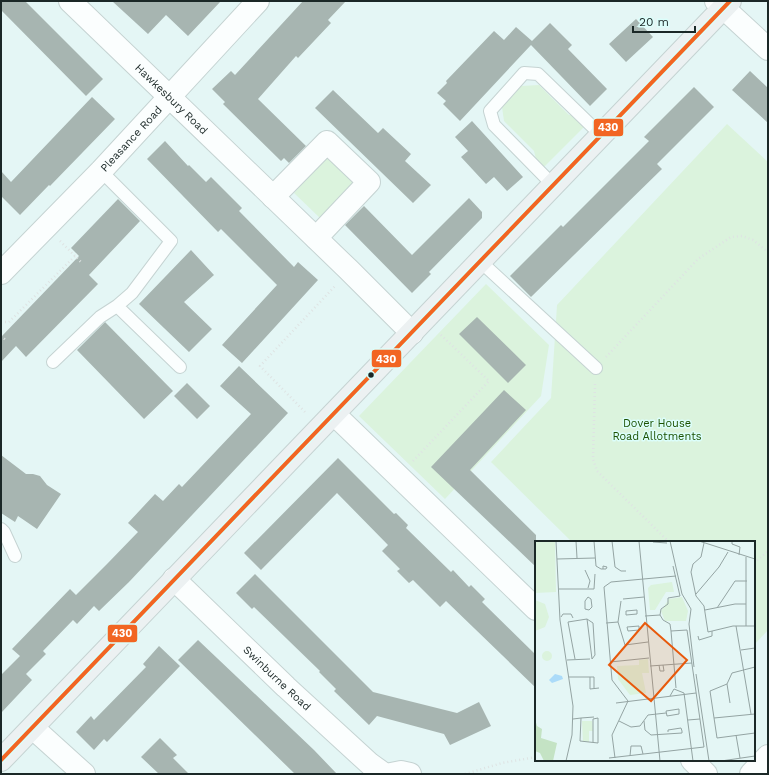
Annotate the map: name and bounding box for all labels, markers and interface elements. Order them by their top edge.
scale bar [633,8,695,34]
text: 20 m [639,15,669,29]
street label: Hawkesbury Road [132,61,210,137]
street label: Pleasance Road [98,103,165,174]
line badge: 430 [593,118,624,137]
text: 430 [598,121,618,134]
line badge: 430 [371,349,402,368]
text: 430 [376,353,396,366]
unlabelled marker [366,370,376,380]
park label: Dover House Road Allotments [612,417,702,443]
inset map [535,541,755,761]
line badge: 430 [107,624,138,643]
text: 430 [112,627,132,640]
street label: Swinburne Road [240,643,313,713]

